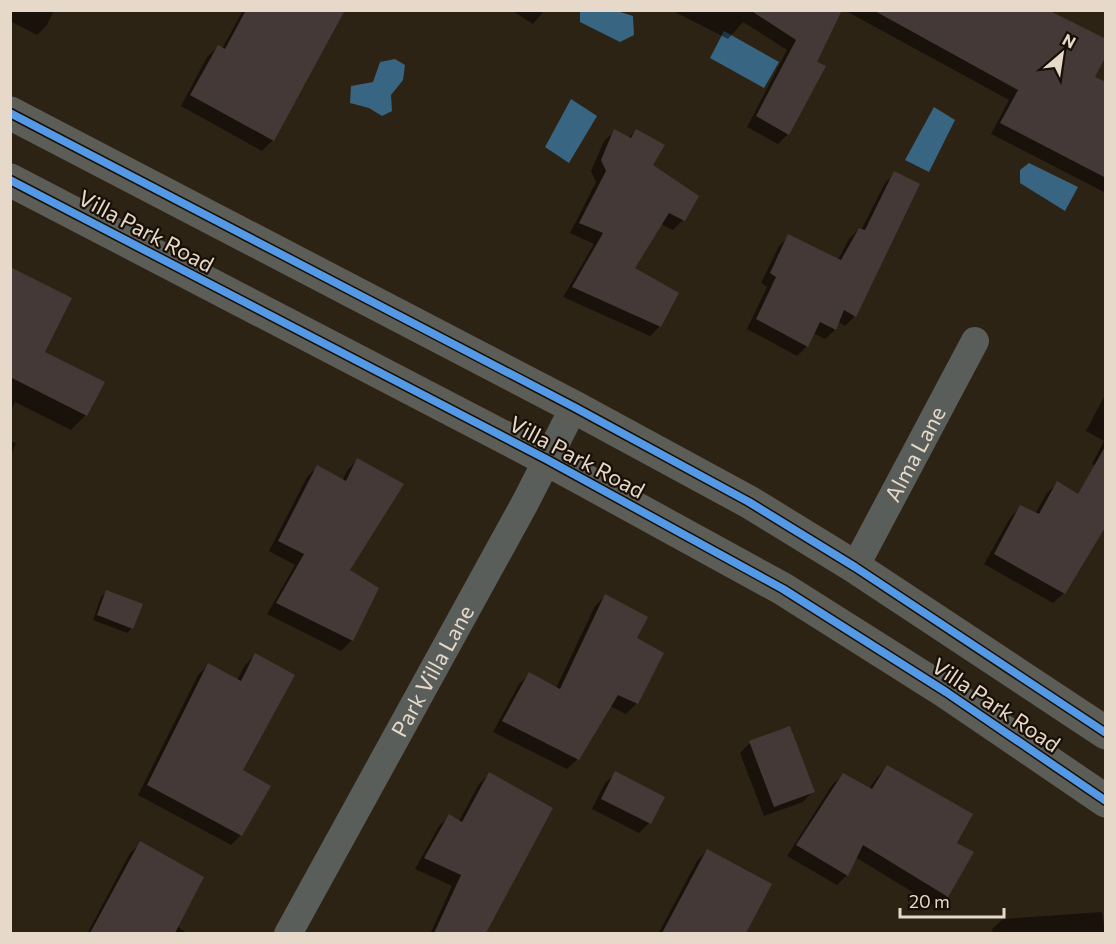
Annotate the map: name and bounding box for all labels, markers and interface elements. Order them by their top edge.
north arrow [1032,24,1092,84]
text: N [1060,29,1079,52]
street label: Villa Park Road [74,184,218,278]
street label: Alma Lane [878,401,951,506]
street label: Villa Park Road [505,410,649,504]
street label: Park Villa Lane [385,600,479,741]
street label: Villa Park Road [927,652,1066,758]
scale bar [900,881,1004,919]
text: 20 m [909,890,950,912]

